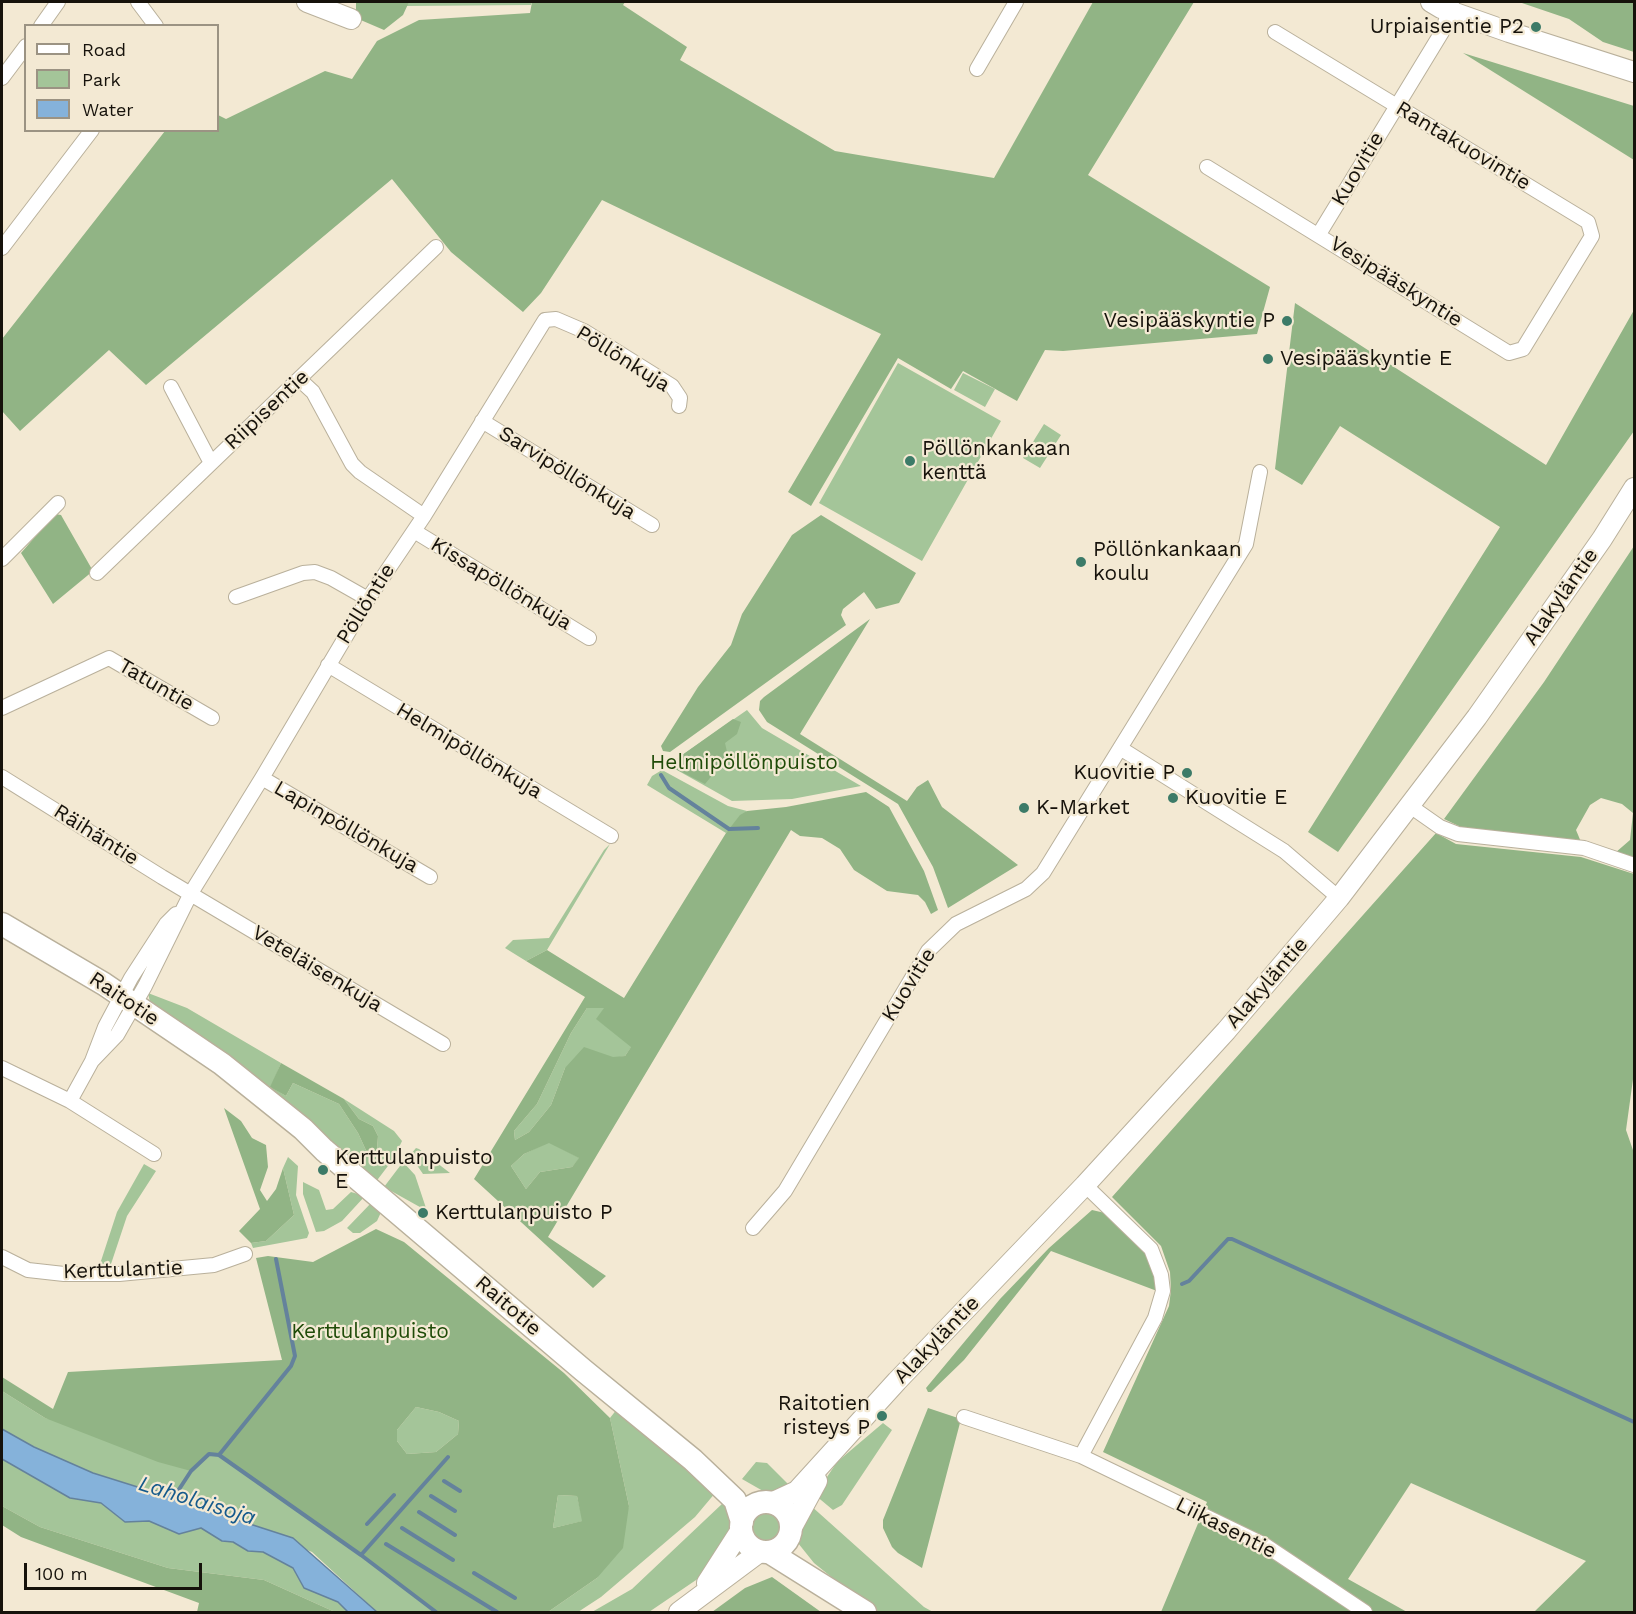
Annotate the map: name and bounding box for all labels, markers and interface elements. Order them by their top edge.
place label: Urpiaisentie P2 [1370,14,1524,40]
marker: Urpiaisentie P2 [1529,20,1543,34]
legend [24,24,219,132]
text: Road [82,39,126,60]
text: Park [82,69,121,90]
street label: Rantakuovintie [1391,96,1535,196]
text: Water [82,99,134,120]
street label: Kuovitie [1326,127,1390,211]
street label: Vesipääskyntie [1325,231,1467,333]
place label: Vesipääskyntie P [1104,308,1275,334]
marker: Vesipääskyntie P [1280,314,1294,328]
street label: Pöllönkuja [571,320,675,398]
place label: Vesipääskyntie E [1280,346,1452,372]
marker: Vesipääskyntie E [1261,352,1275,366]
street label: Riipisentie [220,365,314,455]
street label: Sarvipöllönkuja [494,421,640,525]
place label: Pöllönkankaan kenttä [922,436,1071,486]
marker: Pöllönkankaan kenttä [903,454,917,468]
street label: Kissapöllönkuja [426,532,576,636]
place label: Pöllönkankaan koulu [1093,537,1242,587]
street label: Alakyläntie [1518,544,1604,650]
marker: Pöllönkankaan koulu [1074,555,1088,569]
street label: Pöllöntie [331,559,401,649]
street label: Tatuntie [114,653,198,717]
street label: Helmipöllönkuja [391,697,547,805]
park label: Helmipöllönpuisto [650,750,838,776]
place label: Kuovitie P [1073,760,1175,786]
marker: Kuovitie P [1180,766,1194,780]
street label: Lapinpöllönkuja [269,775,423,879]
place label: Kuovitie E [1185,785,1287,811]
marker: Kuovitie E [1166,791,1180,805]
place label: K-Market [1036,795,1130,821]
street label: Räihäntie [49,799,143,871]
marker: K-Market [1017,801,1031,815]
street label: Veteläisenkuja [247,920,387,1018]
street label: Alakyläntie [1221,932,1313,1034]
street label: Kuovitie [877,944,941,1026]
street label: Raitotie [84,966,164,1032]
place label: Kerttulanpuisto E [335,1145,493,1195]
marker: Kerttulanpuisto E [316,1163,330,1177]
place label: Kerttulanpuisto P [435,1200,613,1226]
marker: Kerttulanpuisto P [416,1206,430,1220]
street label: Kerttulantie [63,1255,183,1285]
street label: Raitotie [470,1271,546,1341]
street label: Alakyläntie [889,1291,985,1389]
park label: Kerttulanpuisto [291,1319,449,1345]
place label: Raitotien risteys P [778,1391,870,1441]
marker: Raitotien risteys P [875,1409,889,1423]
water label: Laholaisoja [135,1471,259,1531]
street label: Liikasentie [1171,1492,1281,1564]
scale bar [27,1551,206,1589]
text: 100 m [35,1563,88,1584]

